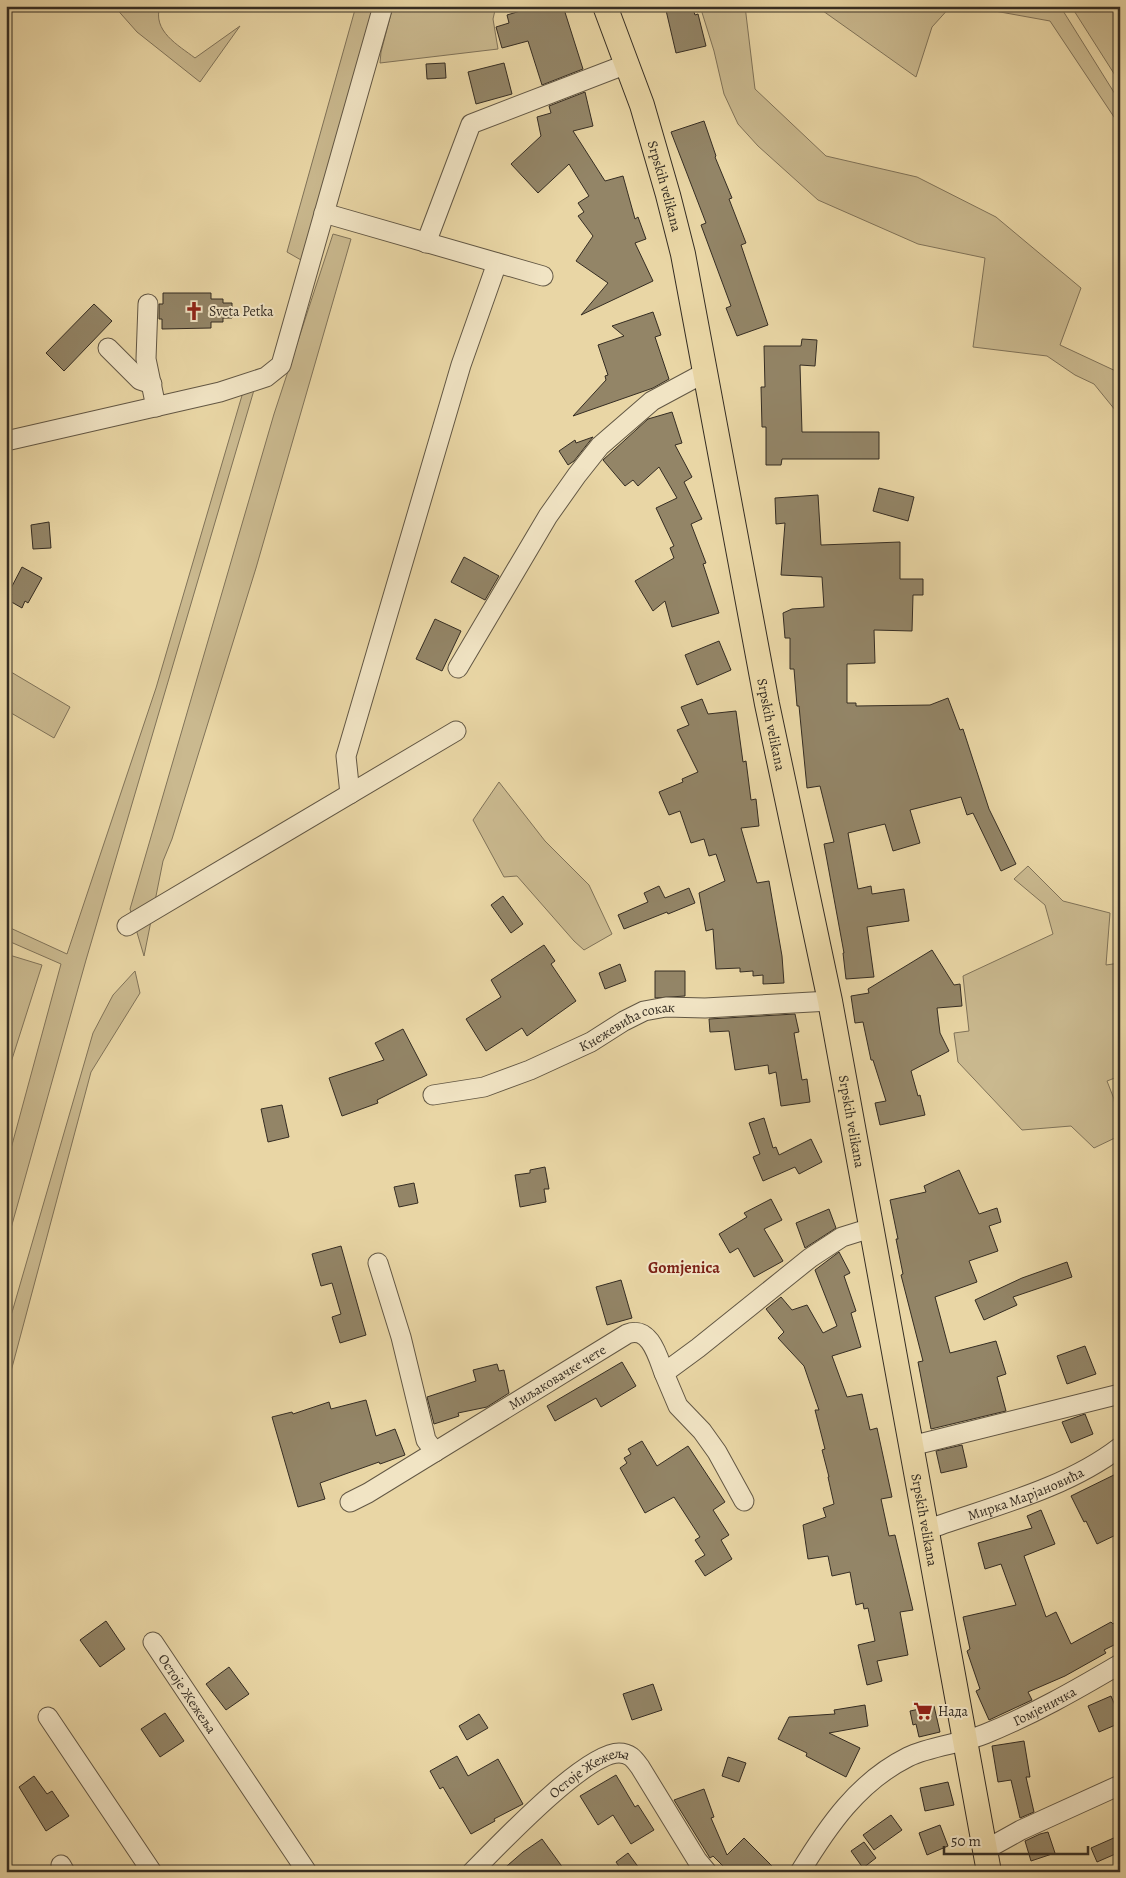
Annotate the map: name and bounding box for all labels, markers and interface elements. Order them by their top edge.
street label: Srpskih velikana [643,138,687,234]
church icon: Sveta Petka [183,300,205,322]
place label: Sveta Petka [209,302,274,321]
street label: Srpskih velikana [753,677,790,773]
street label: Кнежевића сокак [576,997,675,1056]
street label: Srpskih velikana [834,1073,870,1170]
district label: Gomjenica [648,1257,720,1279]
street label: Миљаковачке чете [505,1340,609,1414]
street label: Мирка Марјановића [965,1462,1088,1525]
street label: Srpskih velikana [907,1472,943,1568]
street label: Остоје Жежеља [154,1650,221,1738]
street label: Гомјеничка [1010,1682,1080,1730]
supermarket icon: Нада [912,1700,934,1722]
place label: Нада [938,1702,969,1721]
street label: Остоје Жежеља [545,1743,633,1802]
scale bar [944,1823,1087,1855]
text: 50 m [951,1831,981,1851]

